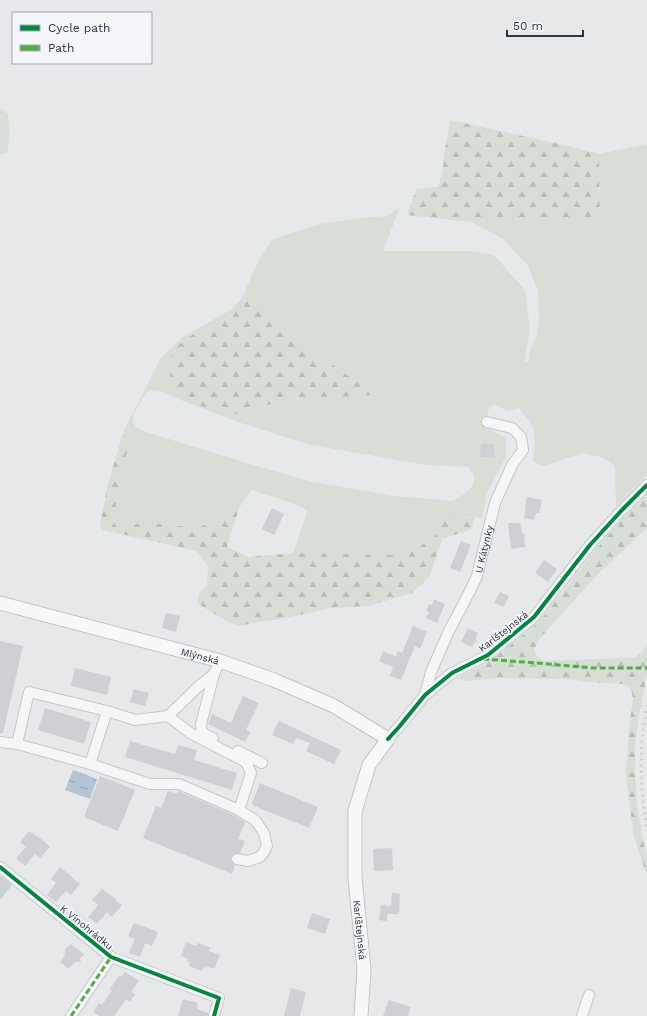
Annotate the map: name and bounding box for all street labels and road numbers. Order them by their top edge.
street label: U Kátynky [473,523,496,574]
street label: Karlštejnská [476,608,531,654]
street label: Mlýnská [180,646,221,667]
street label: Karlštejnská [351,900,368,961]
street label: K Vinohrádku [58,903,115,952]

